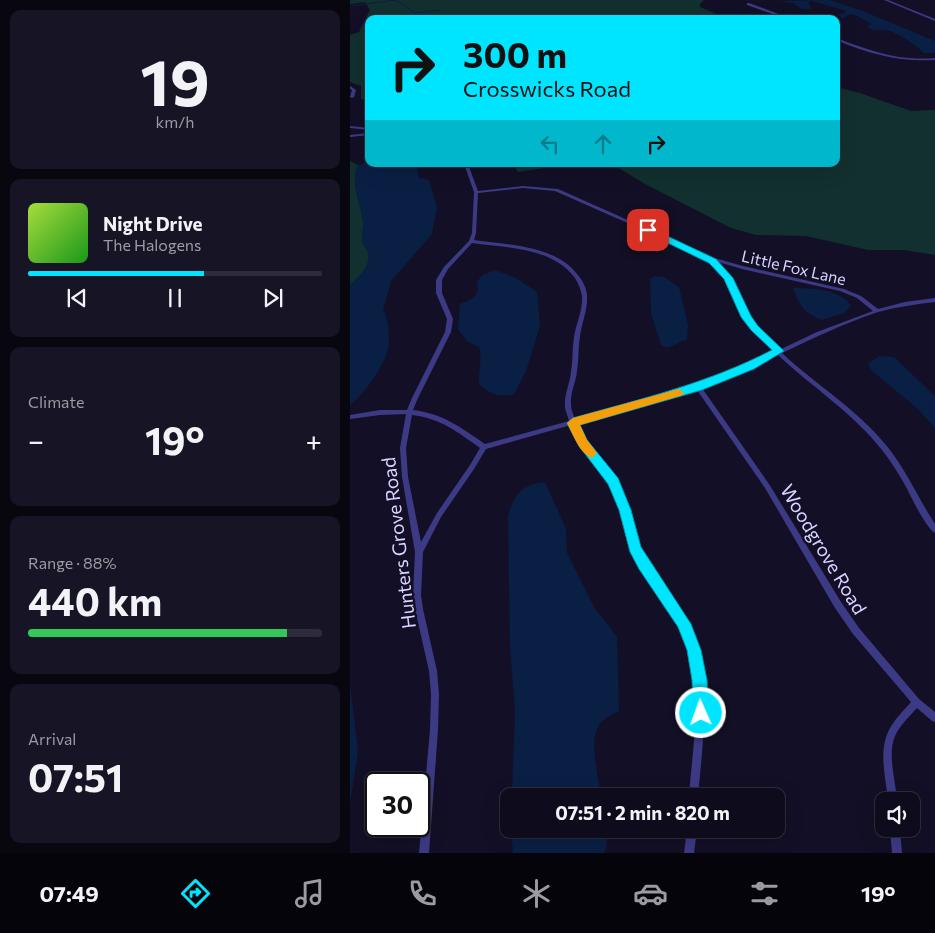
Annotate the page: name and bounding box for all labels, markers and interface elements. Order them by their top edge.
text: 300 m [463,32,567,75]
icon: right [380,35,445,100]
text: 19 [140,40,210,119]
text: Crosswicks Road [463,75,631,102]
text: km/h [156,112,194,131]
icon: left [536,130,564,158]
icon: ahead [589,130,617,158]
icon: right [642,130,670,158]
pin [627,209,669,251]
text: Night Drive [103,212,203,235]
icon: arrive [634,216,662,244]
text: The Halogens [103,235,201,254]
street label: Little Fox Lane [740,246,848,288]
icon: previous [63,284,91,312]
icon: pause [161,284,189,312]
icon: next [259,284,287,312]
text: Climate [28,392,84,411]
text: 19° [145,416,205,463]
text: − [28,423,44,457]
text: + [306,423,322,457]
street label: Hunters Grove Road [376,456,420,630]
street label: Woodgrove Road [776,480,872,618]
text: Range · 88% [28,553,117,572]
text: 440 km [28,577,162,624]
position arrow [674,686,726,738]
text: Arrival [28,729,76,748]
text: 07:51 [28,753,123,800]
speed limit sign: 30 [365,772,430,837]
map controls [875,792,920,837]
button: sound [875,792,920,837]
text: 07:51 · 2 min · 820 m [555,801,730,824]
icon: directions [178,876,213,911]
icon: music [292,876,327,911]
icon: phone [405,876,440,911]
icon: climate [519,876,554,911]
icon: car [633,876,668,911]
icon: filters [747,876,782,911]
text: 07:49 [39,880,99,907]
text: 19° [861,880,896,907]

